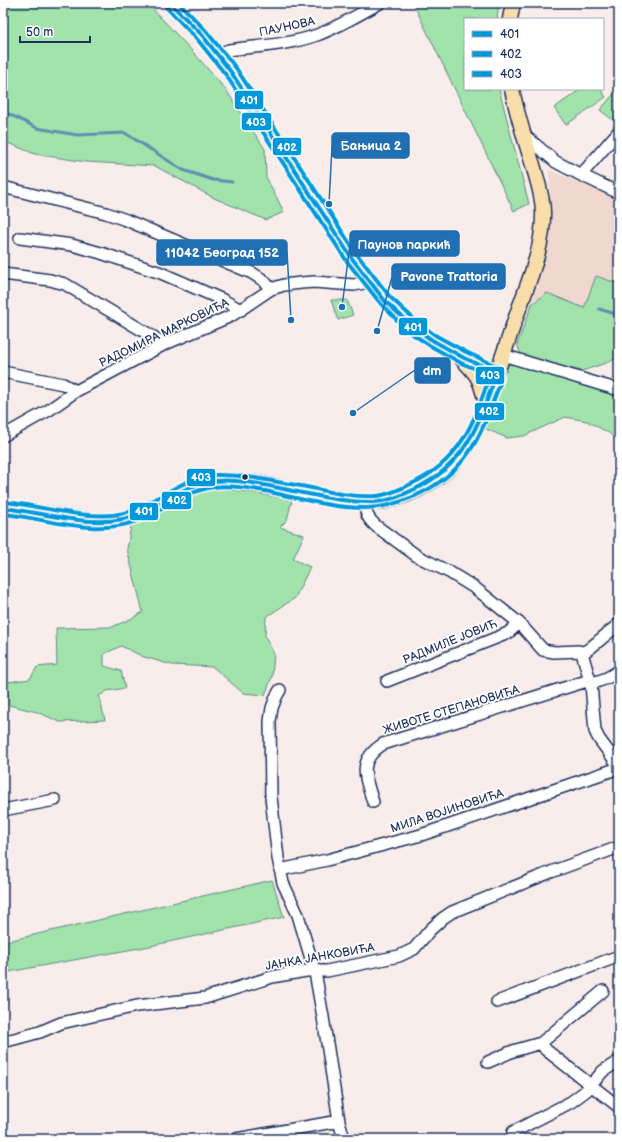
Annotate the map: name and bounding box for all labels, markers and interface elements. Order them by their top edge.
street label: ПАУНОВА [258,14,317,40]
scale bar [20,18,90,44]
legend [464,18,604,90]
text: 50 m [26,25,53,40]
text: 401 [500,27,519,42]
text: 402 [500,47,521,62]
text: 403 [500,67,522,82]
line badge: 401 [234,90,264,110]
text: 401 [240,94,258,107]
line badge: 403 [241,112,272,131]
text: 403 [246,116,266,129]
callout: Бањица 2 [332,133,409,158]
line badge: 402 [272,137,302,156]
text: Бањица 2 [341,138,402,154]
text: 402 [277,141,297,154]
callout: Паунов паркић [350,231,459,256]
text: Паунов паркић [358,237,451,253]
callout: 11042 Београд 152 [157,240,287,265]
text: 11042 Београд 152 [165,245,279,261]
callout: Pavone Trattoria [392,264,505,289]
text: Pavone Trattoria [400,269,498,285]
street label: РАДОМИРА МАРКОВИЋА [97,295,232,371]
line badge: 401 [398,317,428,336]
text: 401 [404,321,422,334]
callout: dm [415,358,450,383]
text: dm [423,363,441,379]
line badge: 403 [475,366,505,385]
text: 403 [480,369,500,382]
line badge: 402 [474,402,505,421]
text: 402 [479,405,499,418]
line badge: 403 [186,468,216,487]
text: 403 [191,471,211,484]
unlabelled marker [240,472,250,482]
line badge: 402 [161,491,192,510]
text: 402 [167,494,187,507]
line badge: 401 [129,502,159,521]
text: 401 [135,505,153,518]
street label: РАДМИЛЕ ЈОВИЋ [401,616,500,668]
street label: ЖИВОТЕ СТЕПАНОВИЋА [381,682,522,738]
street label: МИЛА ВОЈИНОВИЋА [389,785,506,836]
street label: ЈАНКА ЈАНКОВИЋА [264,940,376,974]

